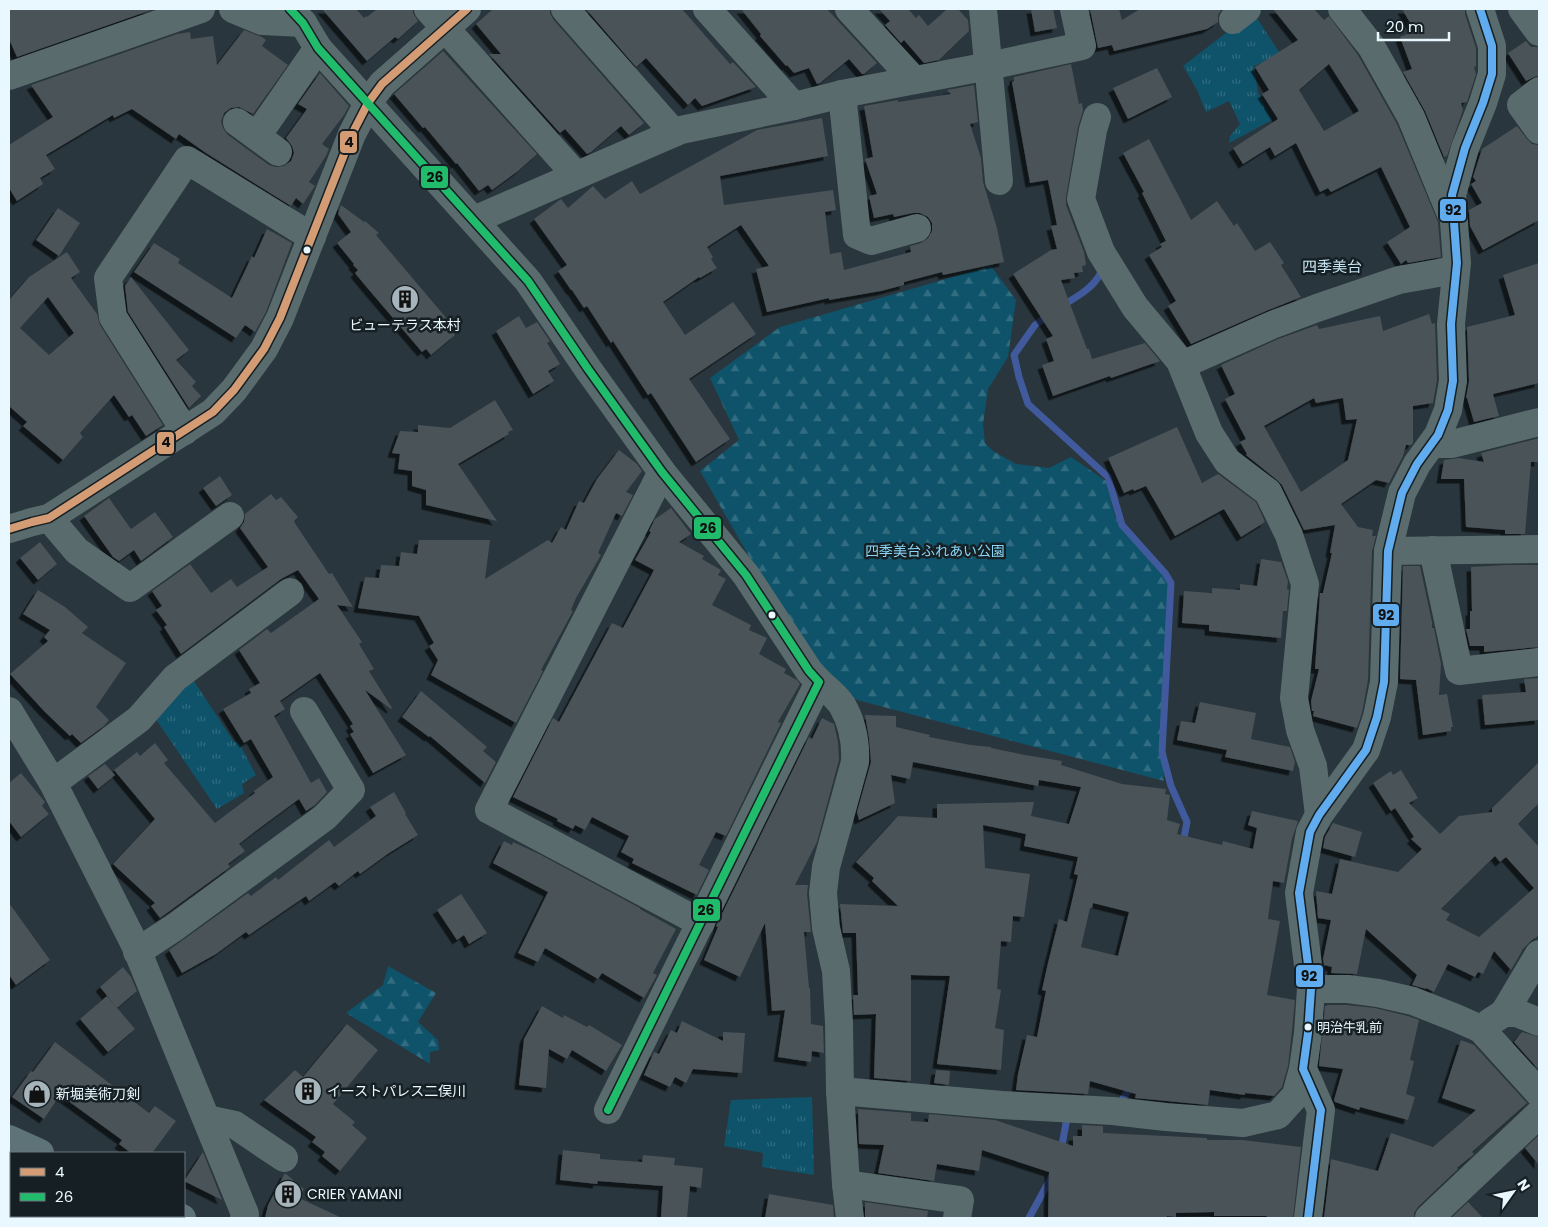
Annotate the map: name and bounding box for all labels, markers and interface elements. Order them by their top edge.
scale bar [1378,10,1449,42]
text: 20 m [1386,16,1424,37]
line badge: 4 [339,130,358,154]
text: 4 [344,132,354,152]
line badge: 26 [420,165,449,189]
text: 26 [427,167,444,187]
line badge: 92 [1439,198,1467,222]
text: 92 [1445,200,1461,220]
unlabelled marker [302,245,312,255]
district label: 四季美台 [1302,256,1362,277]
building icon: ビューテラス本村 [390,284,420,314]
place label: ビューテラス本村 [349,315,461,335]
line badge: 4 [156,431,175,455]
text: 4 [161,432,171,452]
line badge: 26 [693,516,722,540]
text: 26 [700,518,717,538]
park label: 四季美台ふれあい公園 [865,541,1005,561]
line badge: 92 [1372,603,1400,627]
text: 92 [1378,605,1394,625]
unlabelled marker [767,610,777,620]
line badge: 26 [692,898,721,922]
text: 26 [698,900,715,920]
line badge: 92 [1295,964,1324,988]
text: 92 [1301,966,1317,986]
place label: 明治牛乳前 [1317,1018,1382,1037]
marker: 明治牛乳前 [1303,1022,1313,1032]
building icon: イーストパレス二俣川 [293,1076,323,1106]
shop icon: 新堀美術刀剣 [22,1079,52,1109]
place label: イーストパレス二俣川 [327,1081,466,1101]
place label: 新堀美術刀剣 [56,1084,140,1104]
legend [10,1152,185,1217]
text: 4 [55,1161,64,1182]
north arrow [1488,1167,1538,1217]
text: N [1513,1175,1535,1195]
building icon: CRIER YAMANI [273,1179,303,1209]
place label: CRIER YAMANI [307,1184,402,1204]
text: 26 [55,1186,73,1207]

